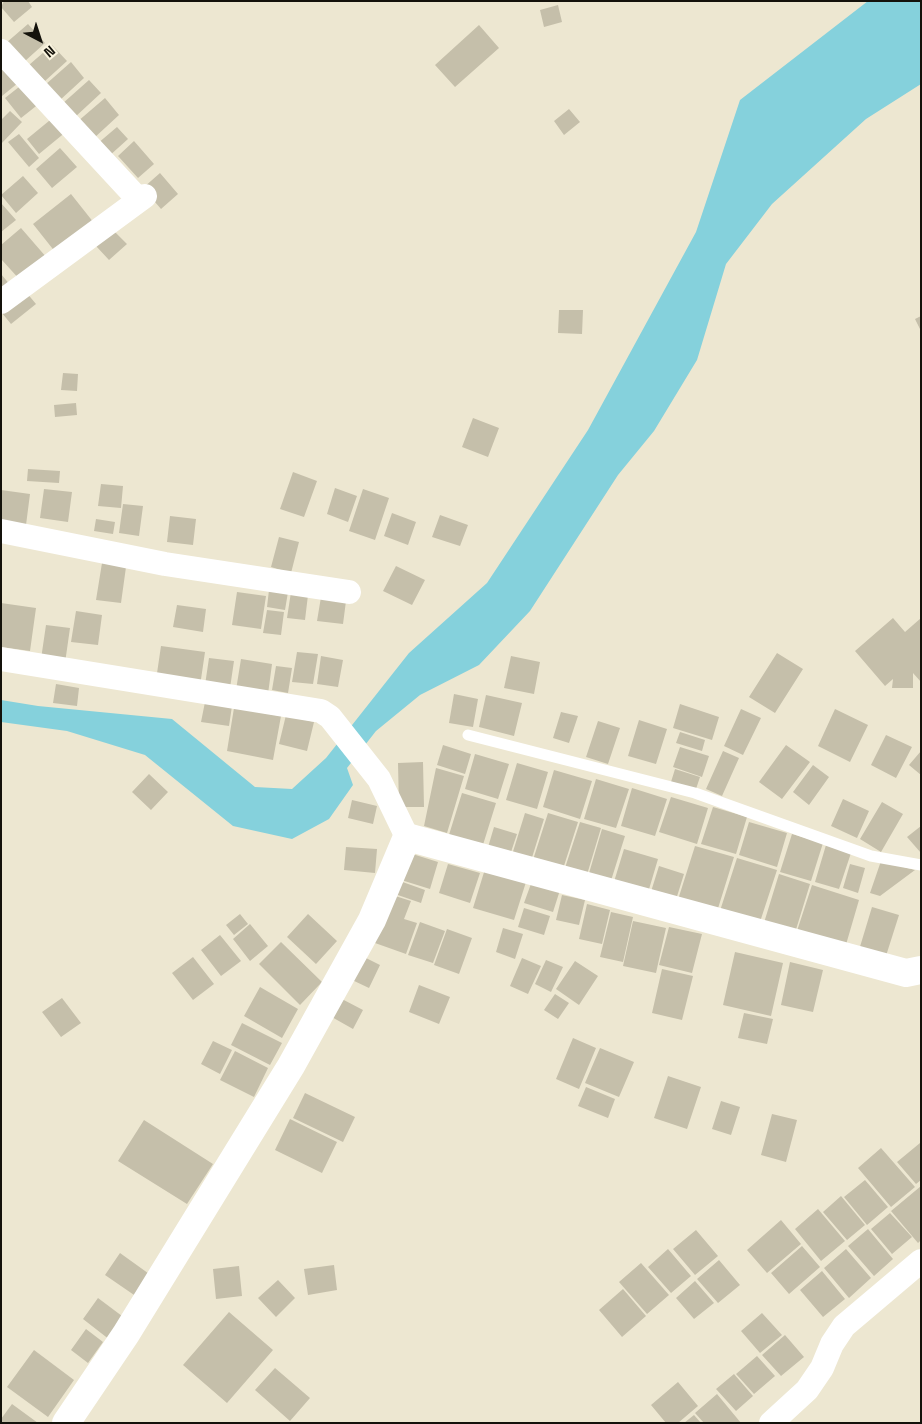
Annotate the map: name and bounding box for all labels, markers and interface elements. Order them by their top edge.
north arrow [15,15,65,65]
text: N [40,42,59,61]

